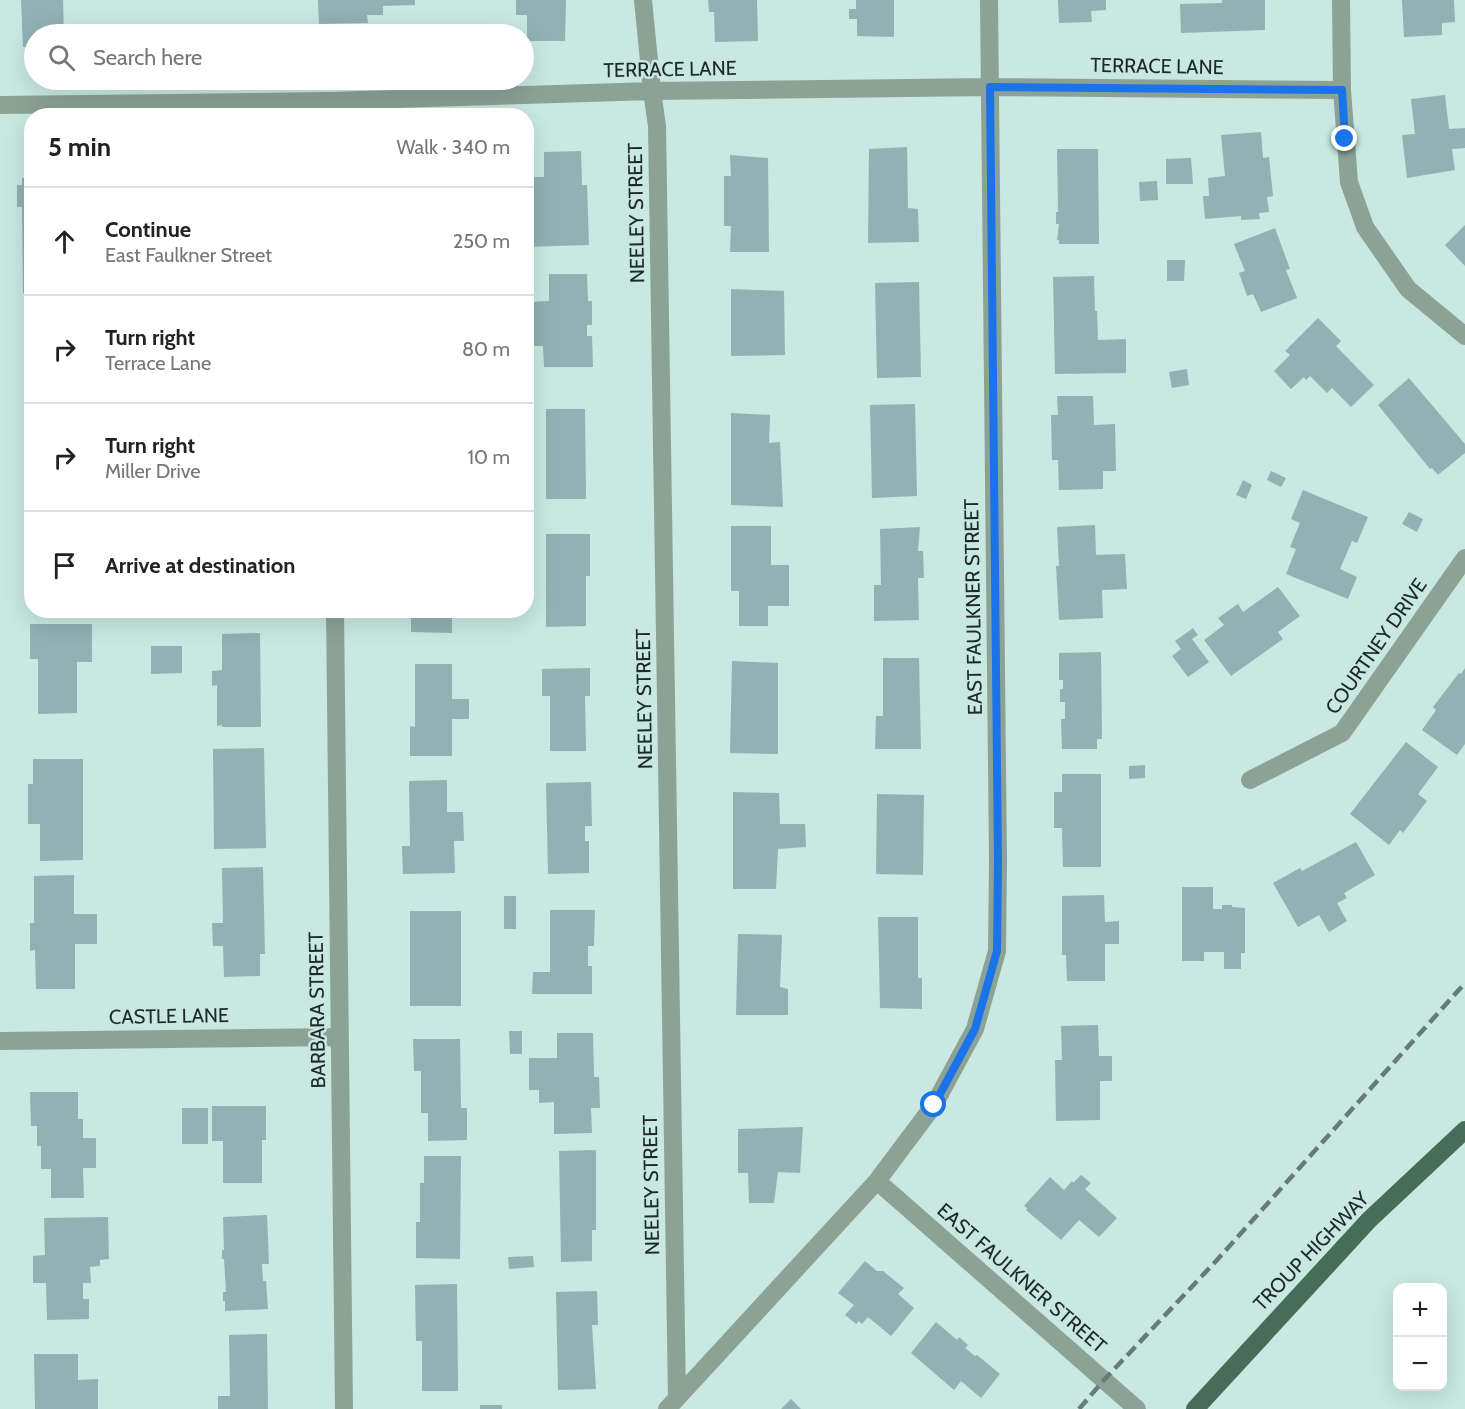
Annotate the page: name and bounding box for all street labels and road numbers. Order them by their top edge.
street label: TERRACE LANE [1090,53,1224,79]
street label: TERRACE LANE [603,56,737,82]
street label: NEELEY STREET [623,142,649,283]
street label: EAST FAULKNER STREET [959,498,987,715]
street label: COURTNEY DRIVE [1320,573,1432,719]
street label: NEELEY STREET [631,628,657,769]
street label: BARBARA STREET [304,931,330,1089]
street label: CASTLE LANE [109,1003,229,1029]
street label: NEELEY STREET [638,1114,664,1255]
street label: TROUP HIGHWAY [1248,1186,1374,1315]
street label: EAST FAULKNER STREET [932,1198,1112,1358]

